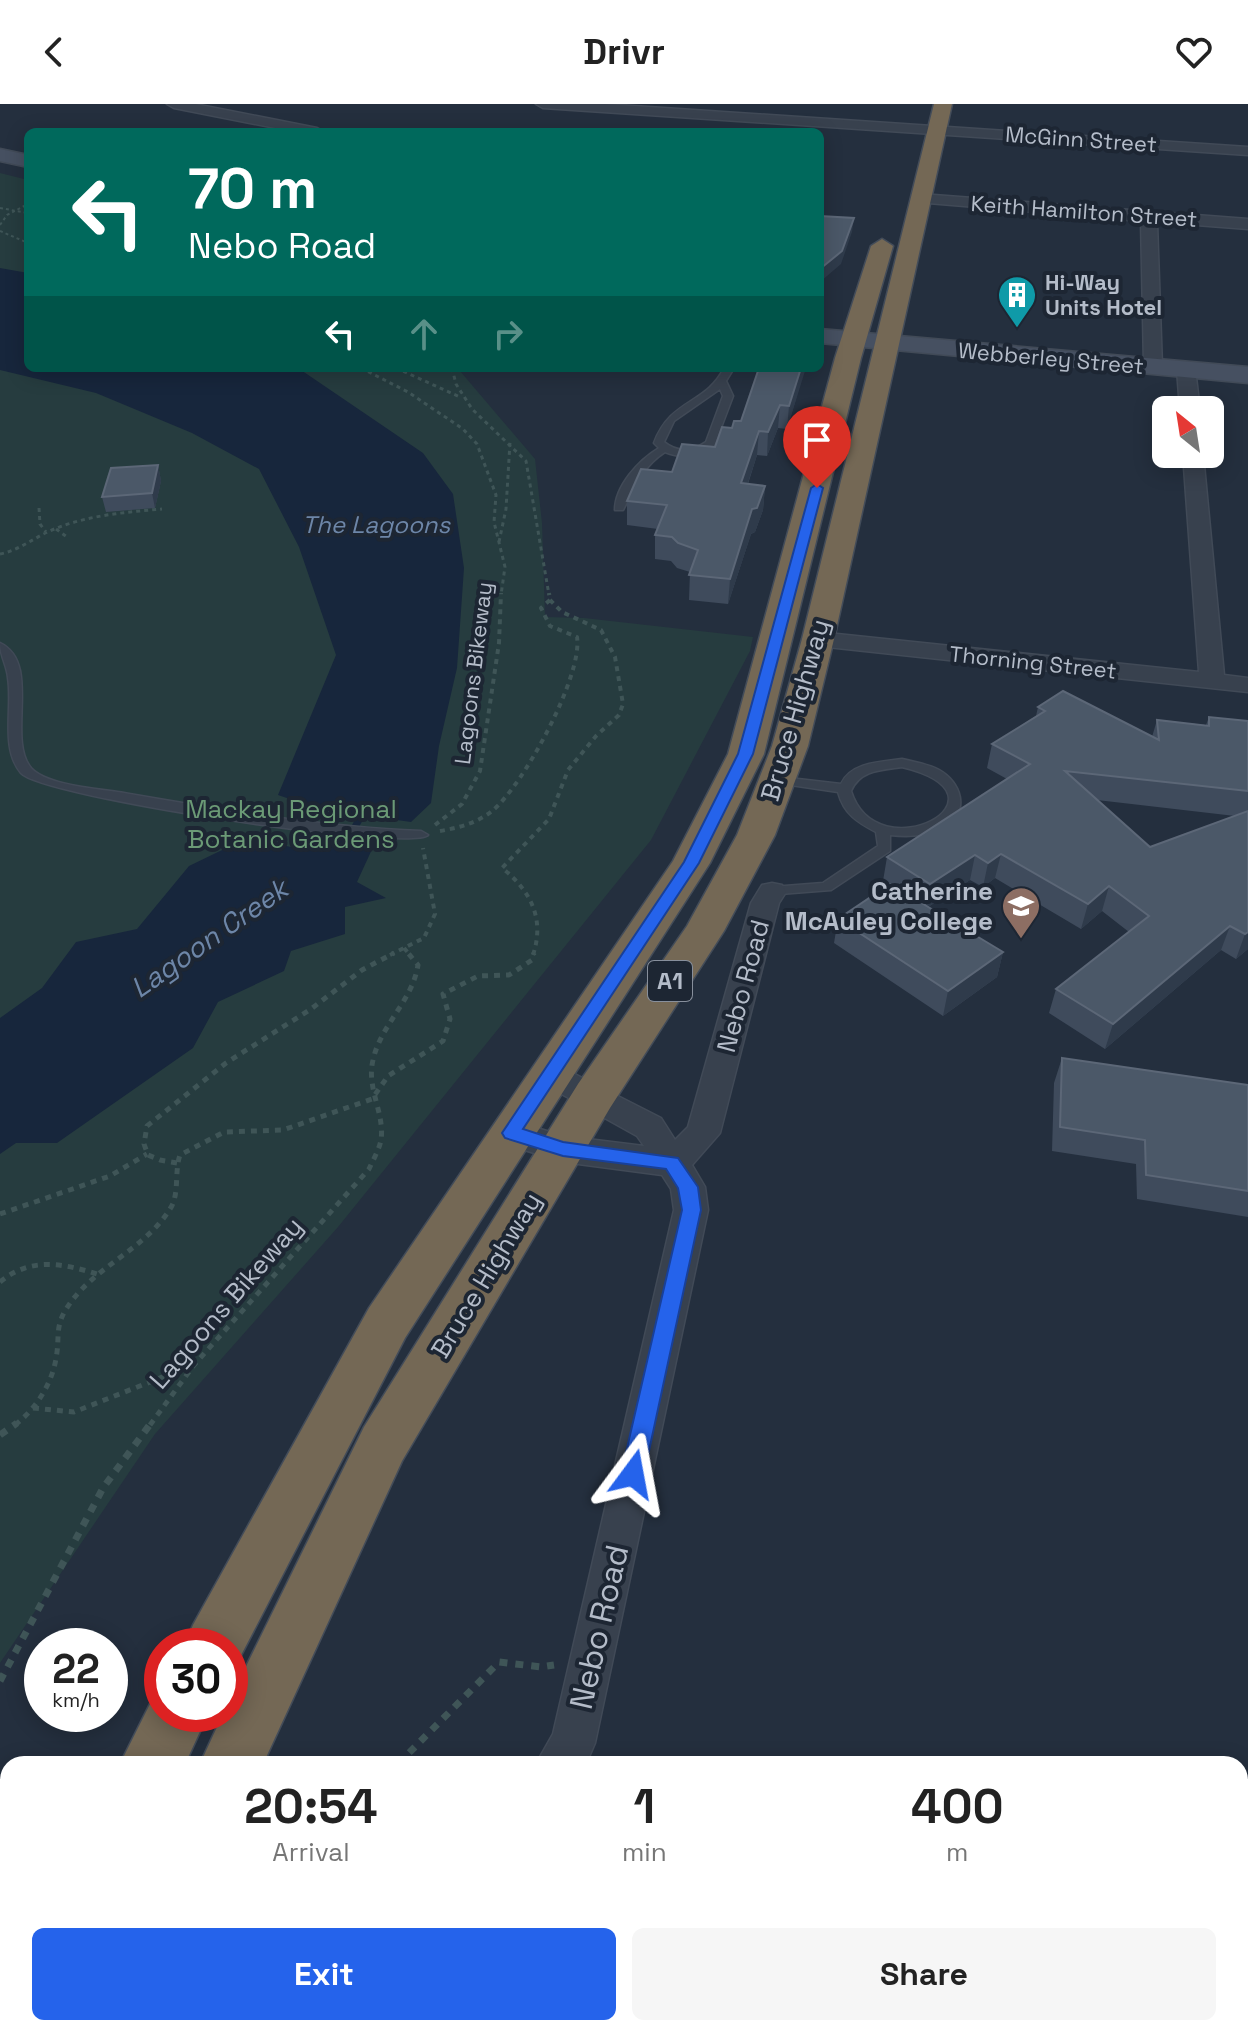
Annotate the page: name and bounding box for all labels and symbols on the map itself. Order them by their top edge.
street label: McGinn Street [1004,120,1158,158]
street label: Keith Hamilton Street [970,189,1198,233]
place label: Hi-Way Units Hotel [1045,268,1162,321]
building icon: Hi-Way Units Hotel [996,274,1038,329]
street label: Webberley Street [957,336,1145,380]
north arrow [1152,396,1224,468]
pin [783,406,851,488]
water label: The Lagoons [302,509,451,540]
street label: Lagoons Bikeway [448,580,498,766]
street label: Bruce Highway [753,615,837,805]
street label: Thorning Street [948,639,1118,685]
park label: Mackay Regional Botanic Gardens [185,792,397,856]
water label: Lagoon Creek [123,869,297,1006]
place label: Catherine McAuley College [785,874,993,938]
school or university icon: Catherine McAuley College [1000,885,1042,940]
street label: Nebo Road [709,916,777,1056]
road number: A1 [648,961,692,1001]
street label: Bruce Highway [423,1186,549,1364]
street label: Lagoons Bikeway [142,1210,310,1396]
position arrow [591,1432,675,1516]
street label: Nebo Road [561,1541,637,1713]
speed limit sign: 30 [144,1628,248,1732]

